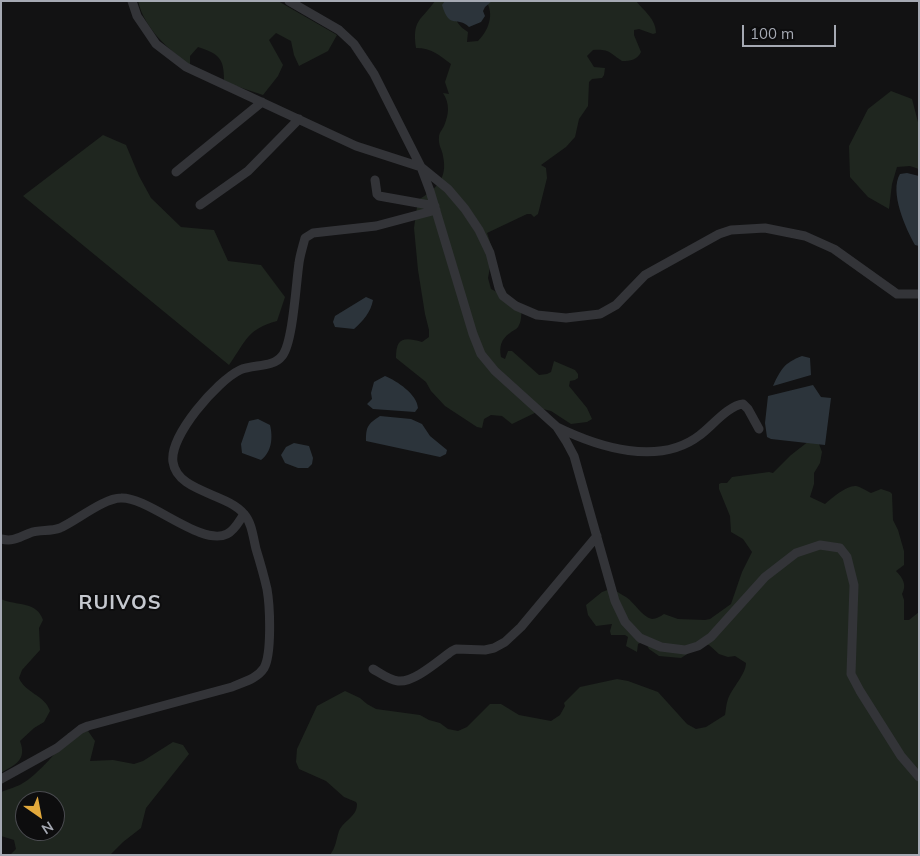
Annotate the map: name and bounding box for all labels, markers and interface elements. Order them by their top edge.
scale bar [745,15,839,47]
text: 100 m [750,24,794,43]
district label: RUIVOS [78,591,162,615]
north arrow [15,791,65,841]
text: N [38,817,57,838]

